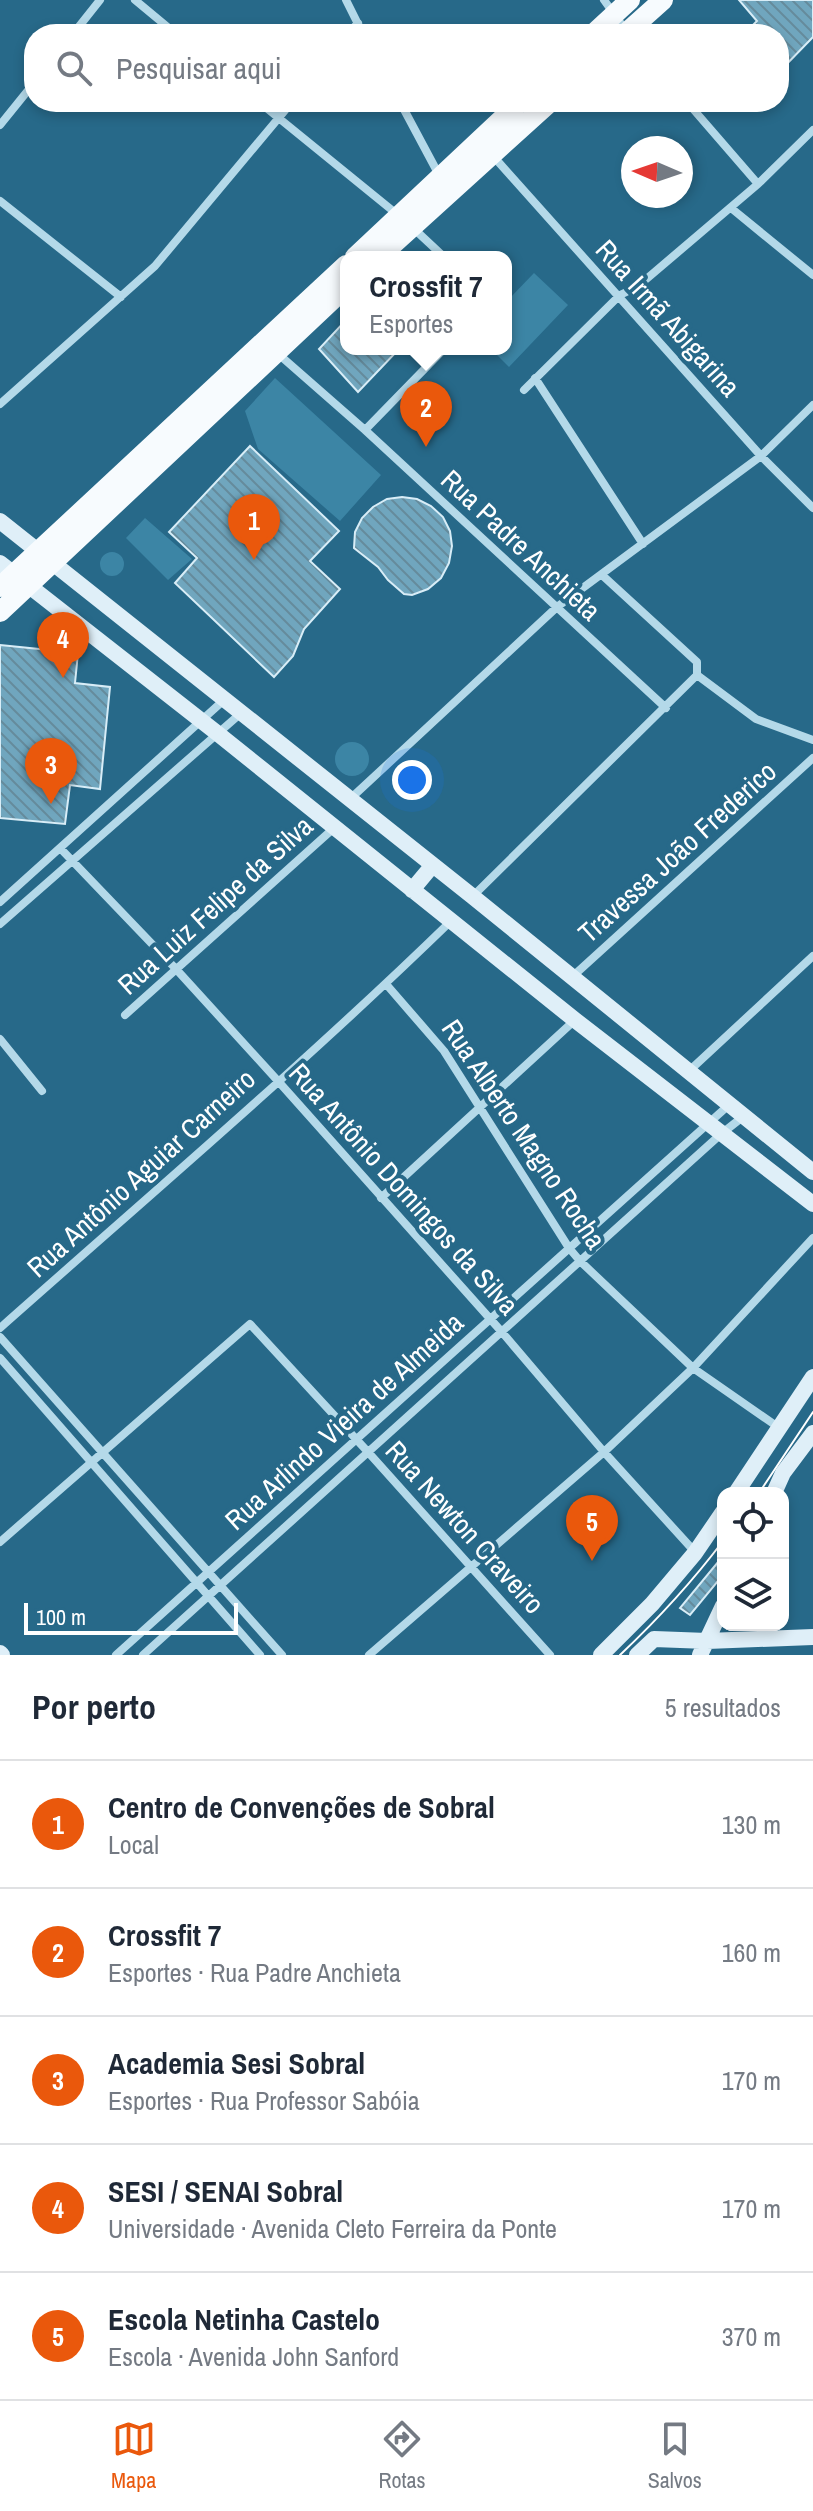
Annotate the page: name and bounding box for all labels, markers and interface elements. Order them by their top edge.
search box [24,24,789,112]
icon: search [52,46,96,90]
text: Pesquisar aqui [116,48,281,88]
north arrow [621,136,693,208]
street label: Rua Irmã Abigarina [587,231,749,405]
popup [340,251,512,355]
text: Crossfit 7 [369,266,483,306]
text: Esportes [369,306,453,341]
pin: 2 [400,381,452,447]
street label: Rua Padre Anchieta [433,461,609,629]
pin: 1 [228,494,280,560]
pin: 4 [37,612,89,678]
pin: 3 [25,738,77,804]
street label: Travessa João Frederico [570,753,784,951]
your location [392,760,432,800]
street label: Rua Luiz Felipe da Silva [109,807,321,1003]
street label: Rua Alberto Magno Rocha [433,1012,615,1256]
street label: Rua Antônio Domingos da Silva [281,1055,528,1323]
street label: Rua Antônio Aguiar Carneiro [19,1060,263,1286]
street label: Rua Arlindo Vieira de Almeida [217,1304,472,1538]
street label: Rua Newton Craveiro [377,1432,553,1622]
map controls [717,1487,789,1631]
button: locate [717,1487,789,1559]
pin: 5 [566,1495,618,1561]
button: layers [717,1559,789,1631]
scale bar [24,1599,238,1635]
text: 100 m [36,1602,86,1632]
text: Por perto [32,1684,156,1730]
text: 5 resultados [665,1690,781,1725]
text: Centro de Convenções de Sobral [108,1787,495,1827]
text: 1 [52,1807,64,1842]
text: 130 m [722,1807,781,1842]
text: Local [108,1827,159,1862]
text: Crossfit 7 [108,1915,221,1955]
text: 2 [52,1935,64,1970]
text: 160 m [722,1935,781,1970]
text: Esportes · Rua Padre Anchieta [108,1955,401,1990]
text: Academia Sesi Sobral [108,2043,365,2083]
text: 3 [52,2063,64,2098]
text: 170 m [722,2063,781,2098]
text: Esportes · Rua Professor Sabóia [108,2083,420,2118]
text: SESI / SENAI Sobral [108,2171,343,2211]
text: 4 [52,2191,64,2226]
text: 170 m [722,2191,781,2226]
text: Universidade · Avenida Cleto Ferreira da Ponte [108,2211,557,2246]
text: Escola Netinha Castelo [108,2299,380,2339]
text: 5 [52,2319,64,2354]
text: 370 m [722,2319,781,2354]
text: Escola · Avenida John Sanford [108,2339,399,2374]
tab: Mapa [111,2417,156,2495]
tab: Rotas [378,2417,426,2495]
tab: Salvos [648,2417,702,2495]

